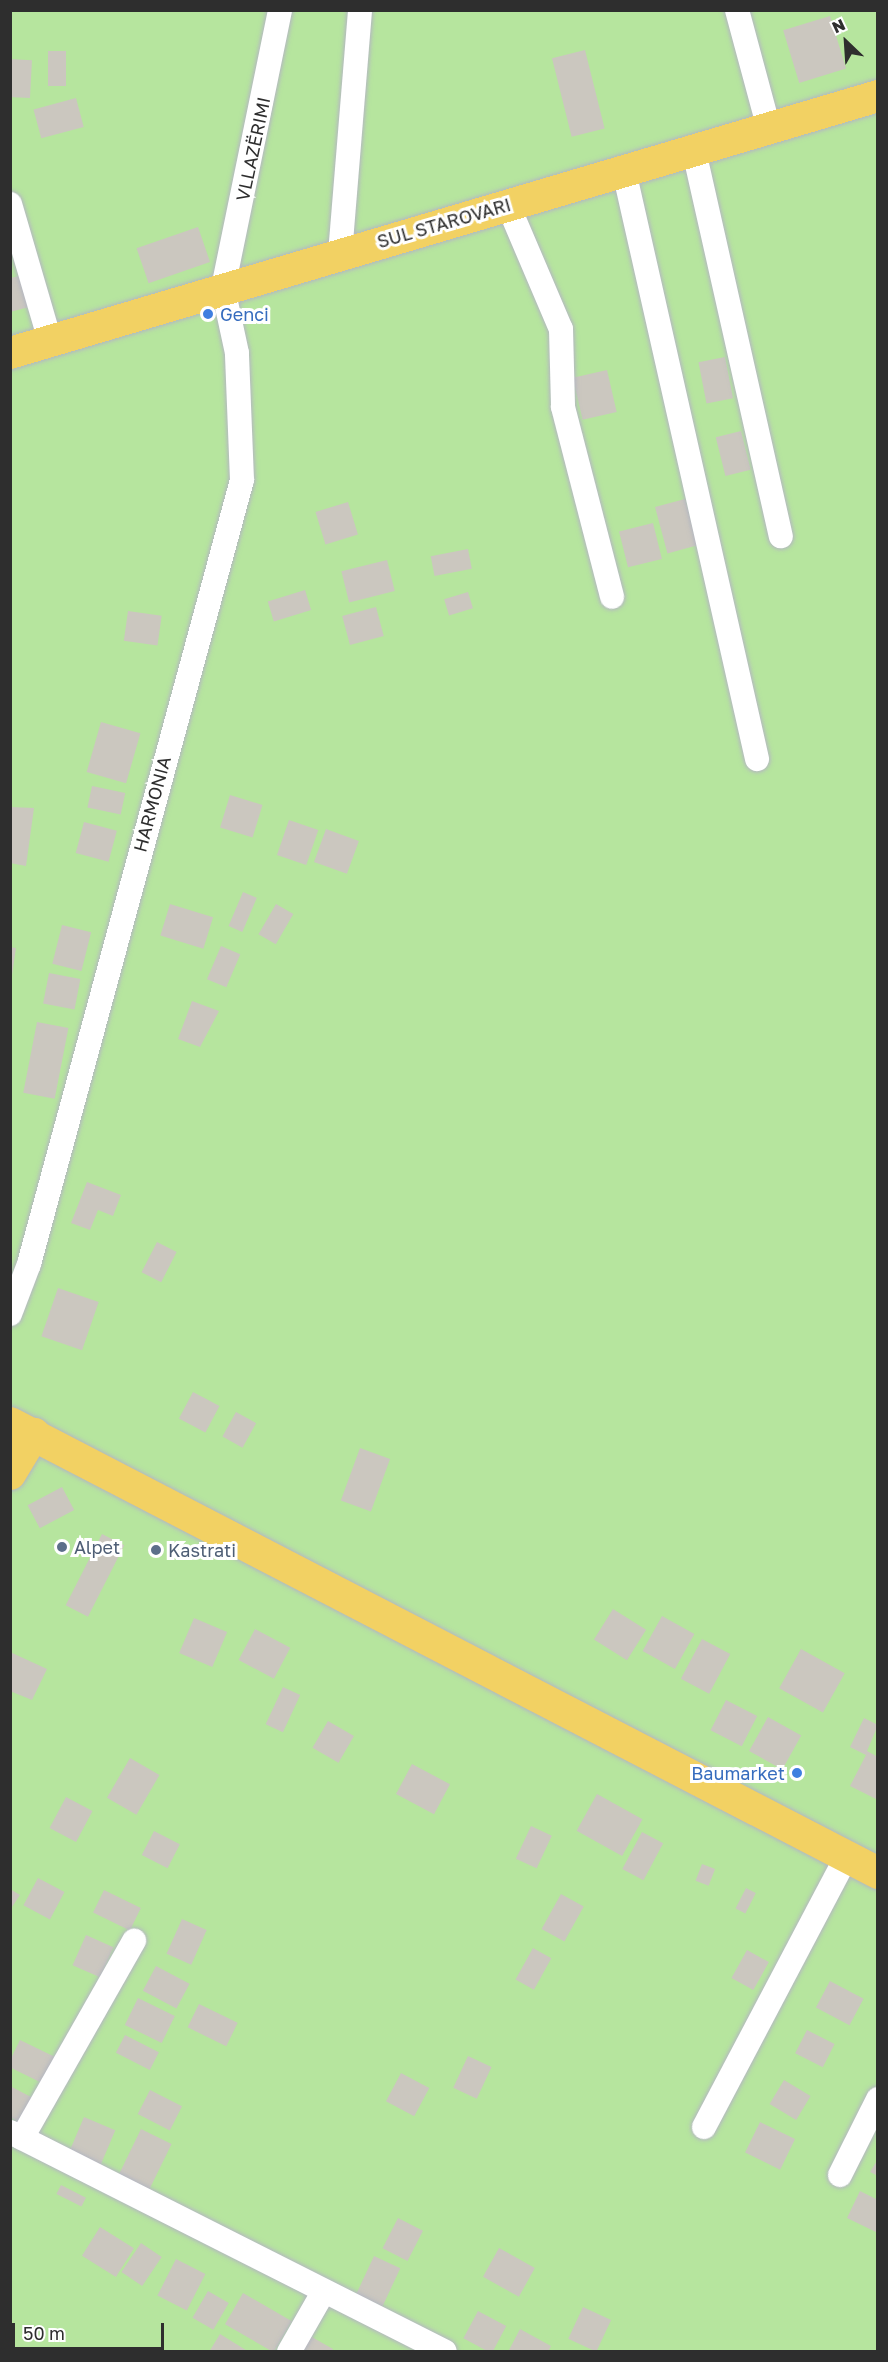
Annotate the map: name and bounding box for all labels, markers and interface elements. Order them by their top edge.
north arrow [816,12,876,72]
text: N [829,14,848,37]
street label: VLLAZËRIMI [231,95,275,203]
street label: SUL STAROVARI [375,194,513,252]
place label: Genci [220,303,269,325]
marker: Genci [201,307,215,321]
street label: HARMONIA [129,754,175,854]
place label: Alpet [74,1536,120,1558]
place label: Kastrati [168,1539,236,1561]
marker: Alpet [55,1540,69,1554]
marker: Kastrati [149,1543,163,1557]
place label: Baumarket [691,1762,785,1784]
marker: Baumarket [790,1766,804,1780]
scale bar [15,2311,166,2349]
text: 50 m [23,2322,65,2344]

